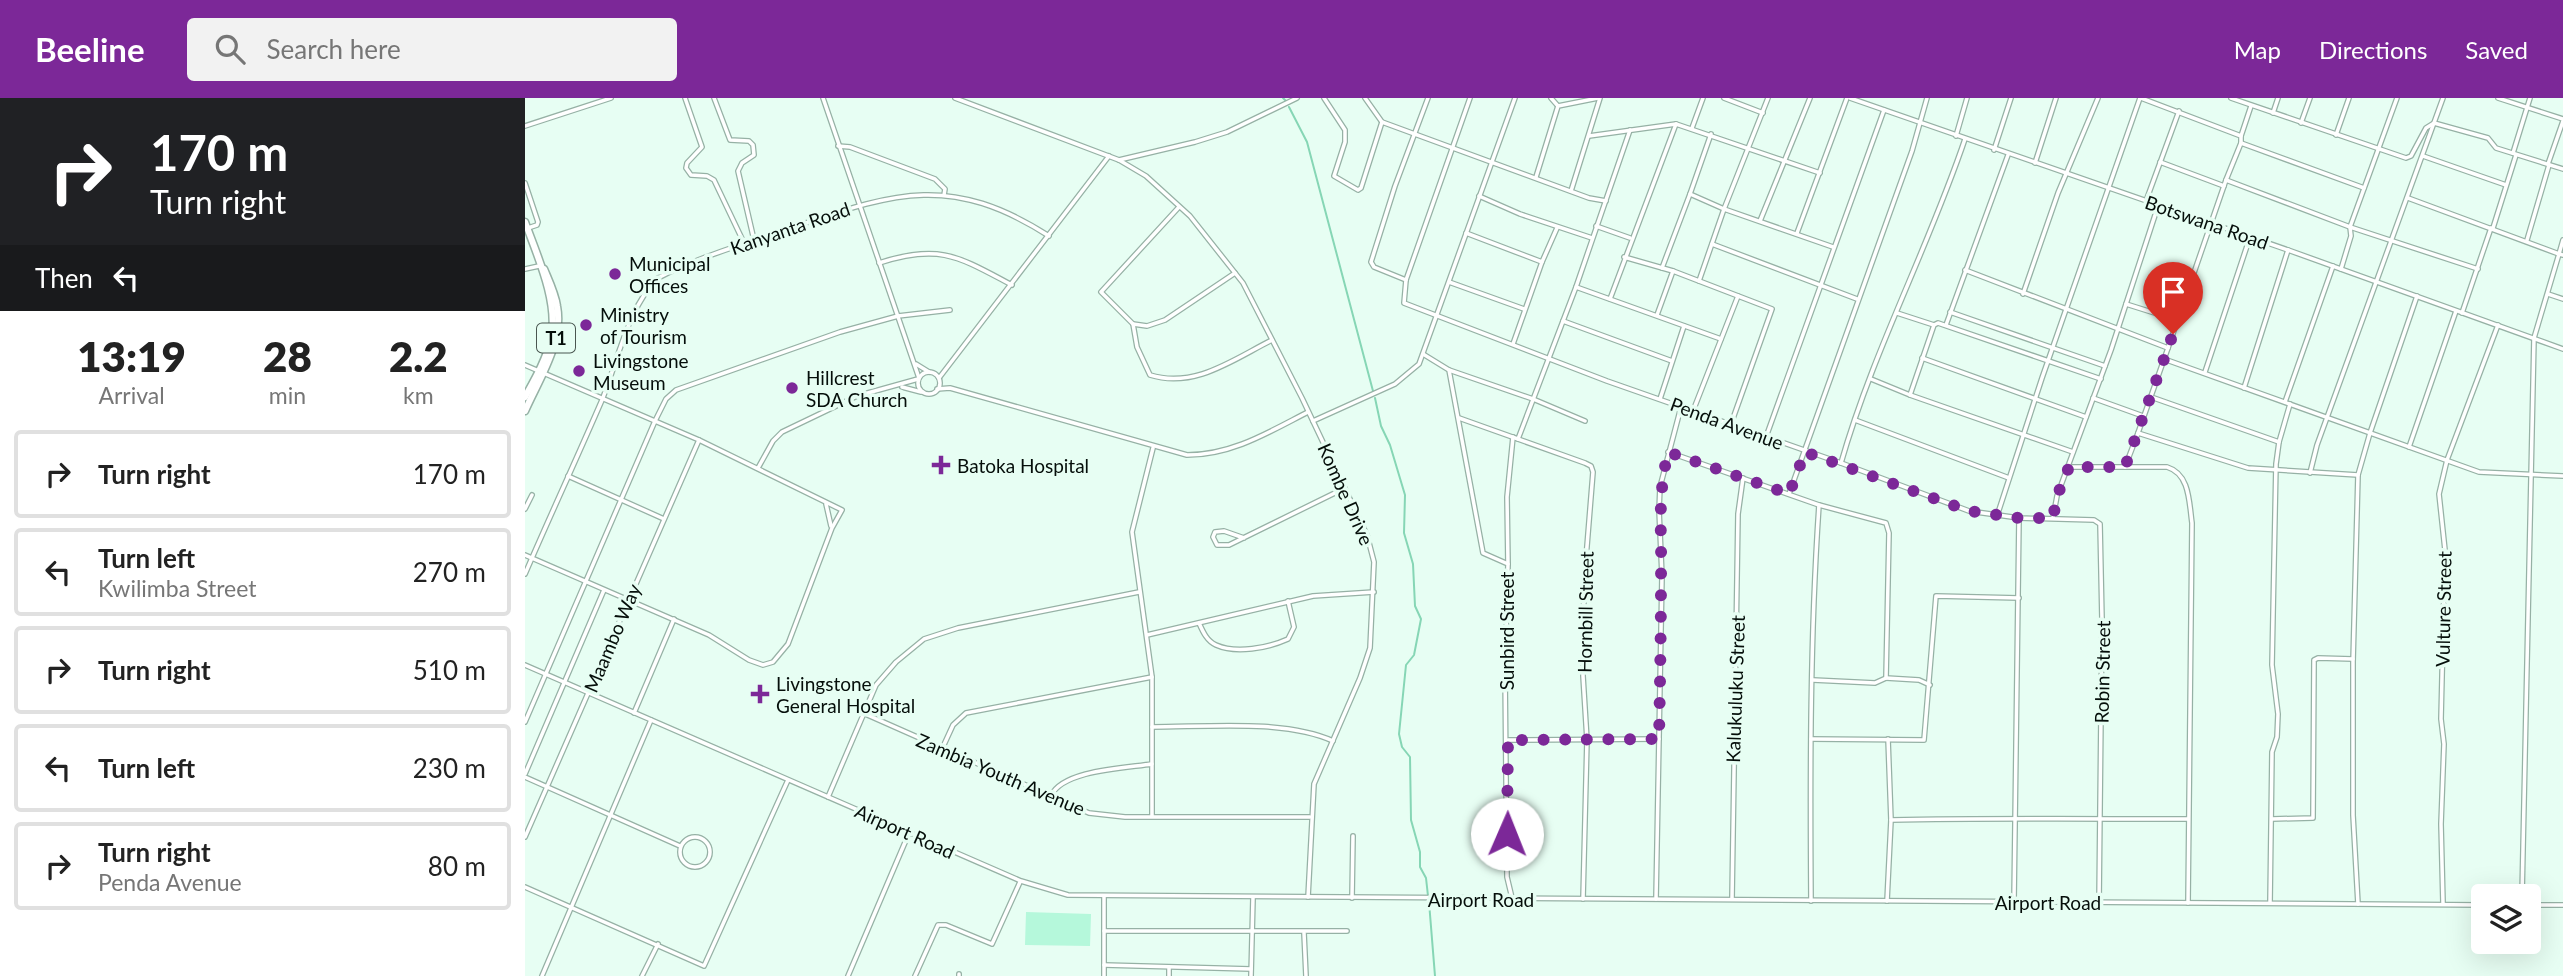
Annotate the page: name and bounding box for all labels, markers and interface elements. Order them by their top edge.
search box [187,18,677,81]
text: Beeline [35,29,145,69]
icon: search [211,30,249,68]
text: Search here [267,33,401,65]
text: Map [2234,35,2281,64]
text: Directions [2319,35,2427,64]
text: Saved [2465,35,2528,64]
text: 170 m [150,123,288,181]
icon: right [35,126,126,217]
text: Turn right [150,182,286,221]
street label: Botswana Road [2142,190,2272,254]
street label: Kanyanta Road [727,197,853,259]
place label: Municipal Offices [629,252,710,297]
icon: left [107,259,145,297]
text: Then [35,262,93,294]
pin [2143,262,2203,334]
marker: Municipal Offices [607,266,623,282]
icon: arrive [2154,273,2192,311]
place label: Ministry of Tourism [600,303,687,348]
marker: Ministry of Tourism [578,317,594,333]
road number: T1 [537,324,575,352]
text: 13:19 [77,331,186,381]
text: 28 [263,331,312,381]
text: 2.2 [389,331,448,381]
place label: Livingstone Museum [593,349,689,394]
marker: Livingstone Museum [571,363,587,379]
place label: Hillcrest SDA Church [806,366,908,411]
marker: Hillcrest SDA Church [784,380,800,396]
text: Arrival [98,381,165,409]
text: min [269,381,306,409]
text: km [403,381,434,409]
street label: Penda Avenue [1667,392,1787,454]
street label: Kombe Drive [1313,439,1379,549]
place label: Batoka Hospital [957,454,1089,477]
icon: right [39,455,77,493]
marker: Batoka Hospital [931,455,951,475]
text: Turn right [98,458,211,490]
text: 170 m [413,458,486,490]
text: Turn left [98,542,195,574]
street label: Hornbill Street [1572,551,1598,673]
street label: Vulture Street [2430,551,2456,667]
icon: left [39,553,77,591]
text: 270 m [413,556,486,588]
street label: Sunbird Street [1495,572,1518,690]
text: Kwilimba Street [98,574,257,602]
street label: Maambo Way [579,580,645,696]
street label: Kalukuluku Street [1721,615,1749,763]
street label: Robin Street [2090,620,2114,724]
icon: right [39,651,77,689]
text: Turn right [98,654,211,686]
text: 510 m [413,654,486,686]
place label: Livingstone General Hospital [776,672,915,717]
marker: Livingstone General Hospital [750,684,770,704]
street label: Zambia Youth Avenue [913,728,1089,820]
icon: left [39,749,77,787]
text: Turn left [98,752,195,784]
text: 230 m [413,752,486,784]
position arrow [1470,797,1544,871]
street label: Airport Road [852,799,958,863]
text: Turn right [98,836,211,868]
icon: right [39,847,77,885]
text: 80 m [428,850,486,882]
text: Penda Avenue [98,868,242,896]
map controls [2471,884,2541,954]
button: layers [2471,884,2541,954]
street label: Airport Road [1428,888,1534,911]
street label: Airport Road [1995,891,2101,914]

